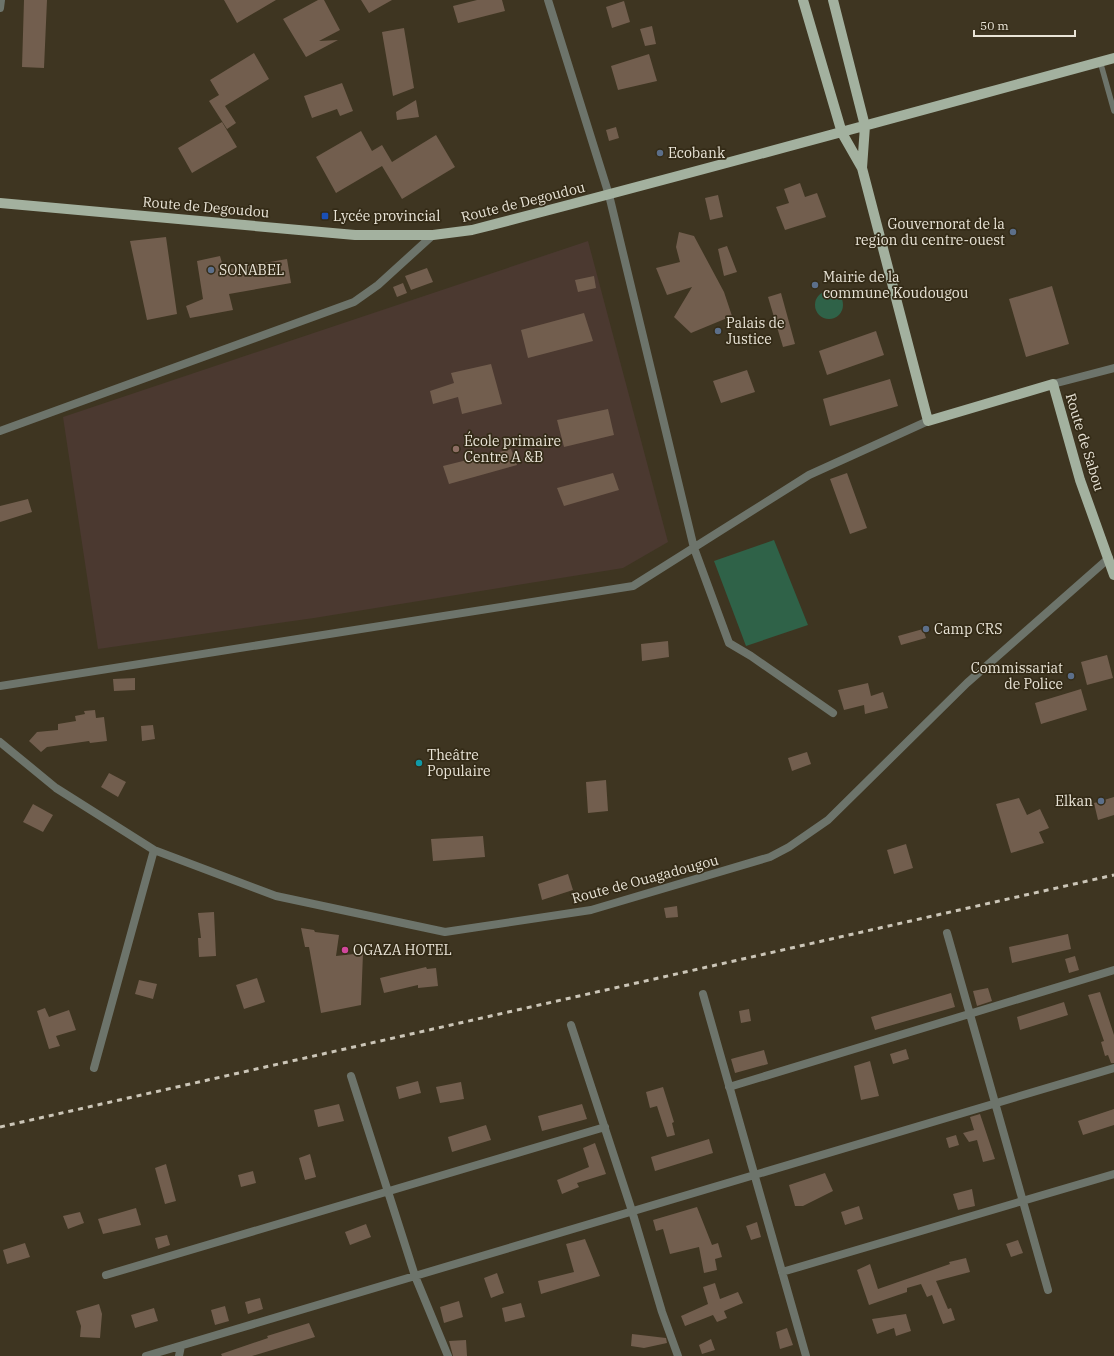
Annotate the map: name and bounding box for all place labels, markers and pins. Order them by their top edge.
place label: Ecobank [668,144,726,162]
marker: Ecobank [655,148,665,158]
place label: Lycée provincial [333,207,440,225]
marker: Lycée provincial [320,211,330,221]
place label: Gouvernorat de la region du centre-ouest [855,215,1005,249]
marker: Gouvernorat de la region du centre-ouest [1008,227,1018,237]
place label: SONABEL [219,261,284,279]
marker: SONABEL [206,265,216,275]
place label: Mairie de la commune Koudougou [823,268,969,302]
marker: Mairie de la commune Koudougou [810,280,820,290]
place label: Palais de Justice [726,314,785,348]
marker: Palais de Justice [713,326,723,336]
place label: École primaire Centre A &B [464,431,561,466]
marker: École primaire Centre A &B [451,444,461,454]
place label: Camp CRS [934,620,1003,638]
marker: Camp CRS [921,624,931,634]
place label: Commissariat de Police [971,659,1063,693]
marker: Commissariat de Police [1066,671,1076,681]
place label: Theâtre Populaire [427,746,491,780]
marker: Theâtre Populaire [414,758,424,768]
place label: Elkan [1055,792,1093,810]
marker: Elkan [1096,796,1106,806]
place label: OGAZA HOTEL [353,941,452,959]
marker: OGAZA HOTEL [340,945,350,955]

